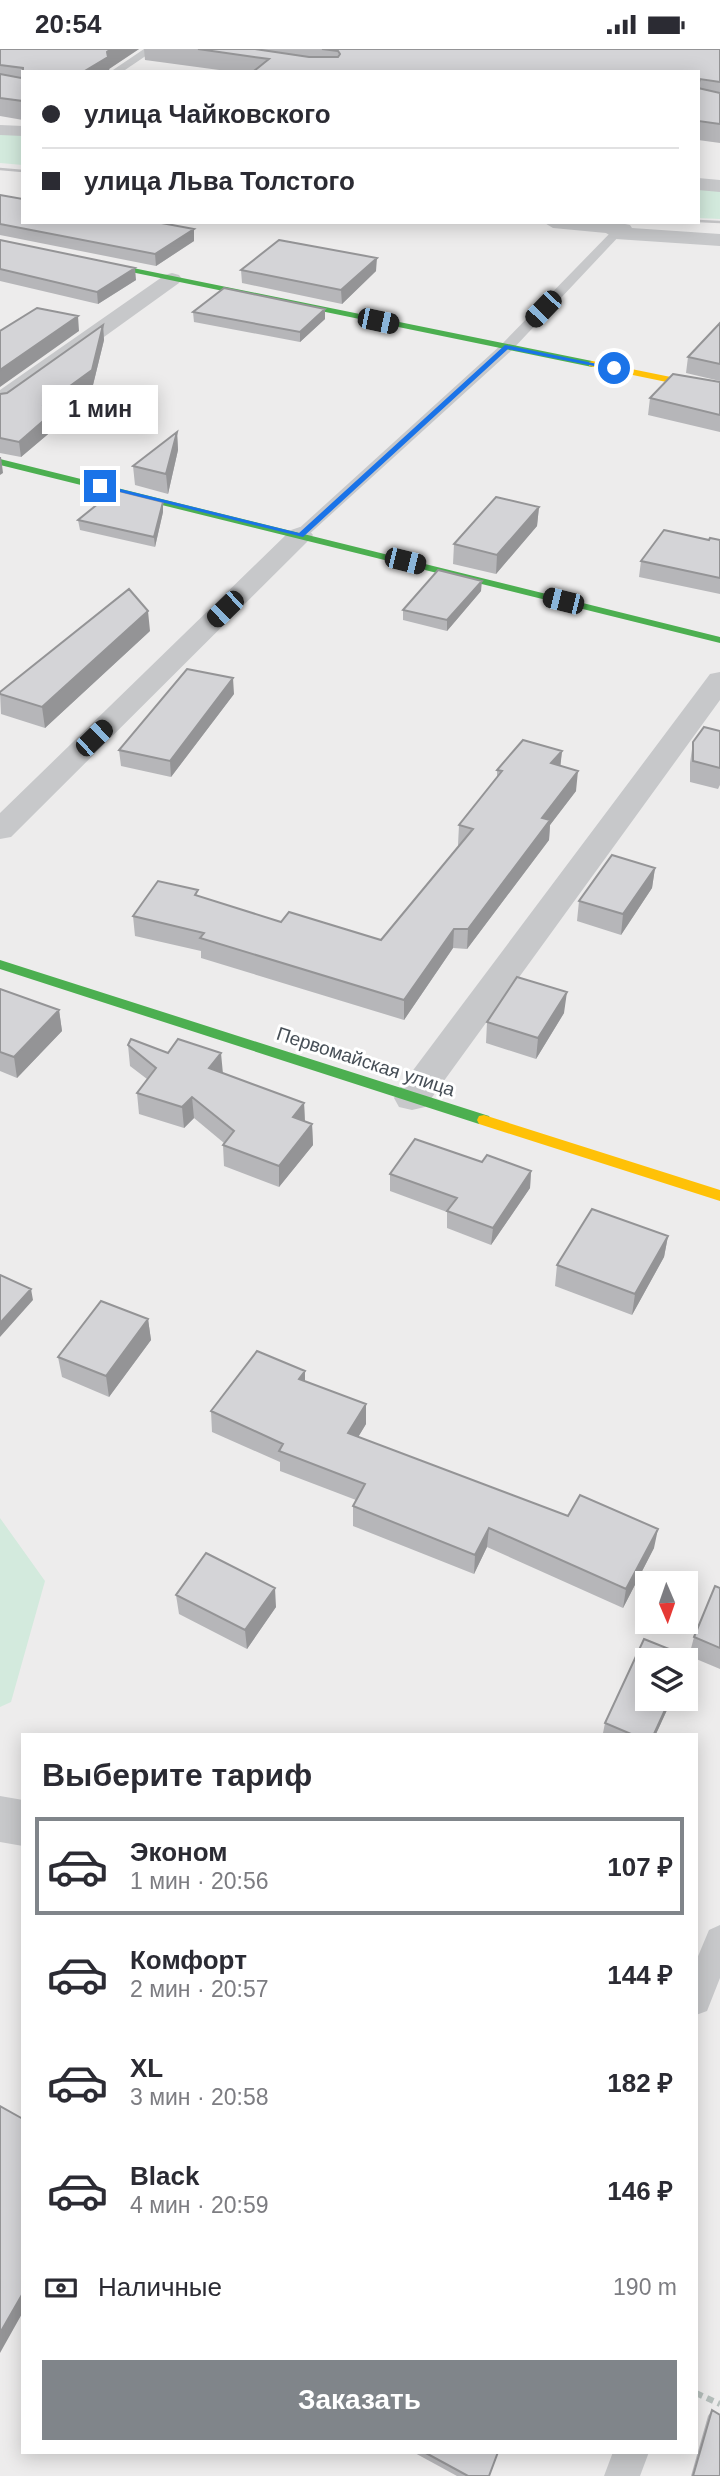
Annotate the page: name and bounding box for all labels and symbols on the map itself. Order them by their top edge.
car [521,287,566,331]
car [356,306,401,336]
route start [598,352,630,384]
callout: 1 мин [42,385,158,433]
route end [84,470,116,502]
car [383,546,428,576]
car [541,586,586,616]
car [203,587,248,631]
car [72,716,117,760]
street label: Первомайская улица [274,1023,458,1100]
north arrow [635,1571,698,1635]

